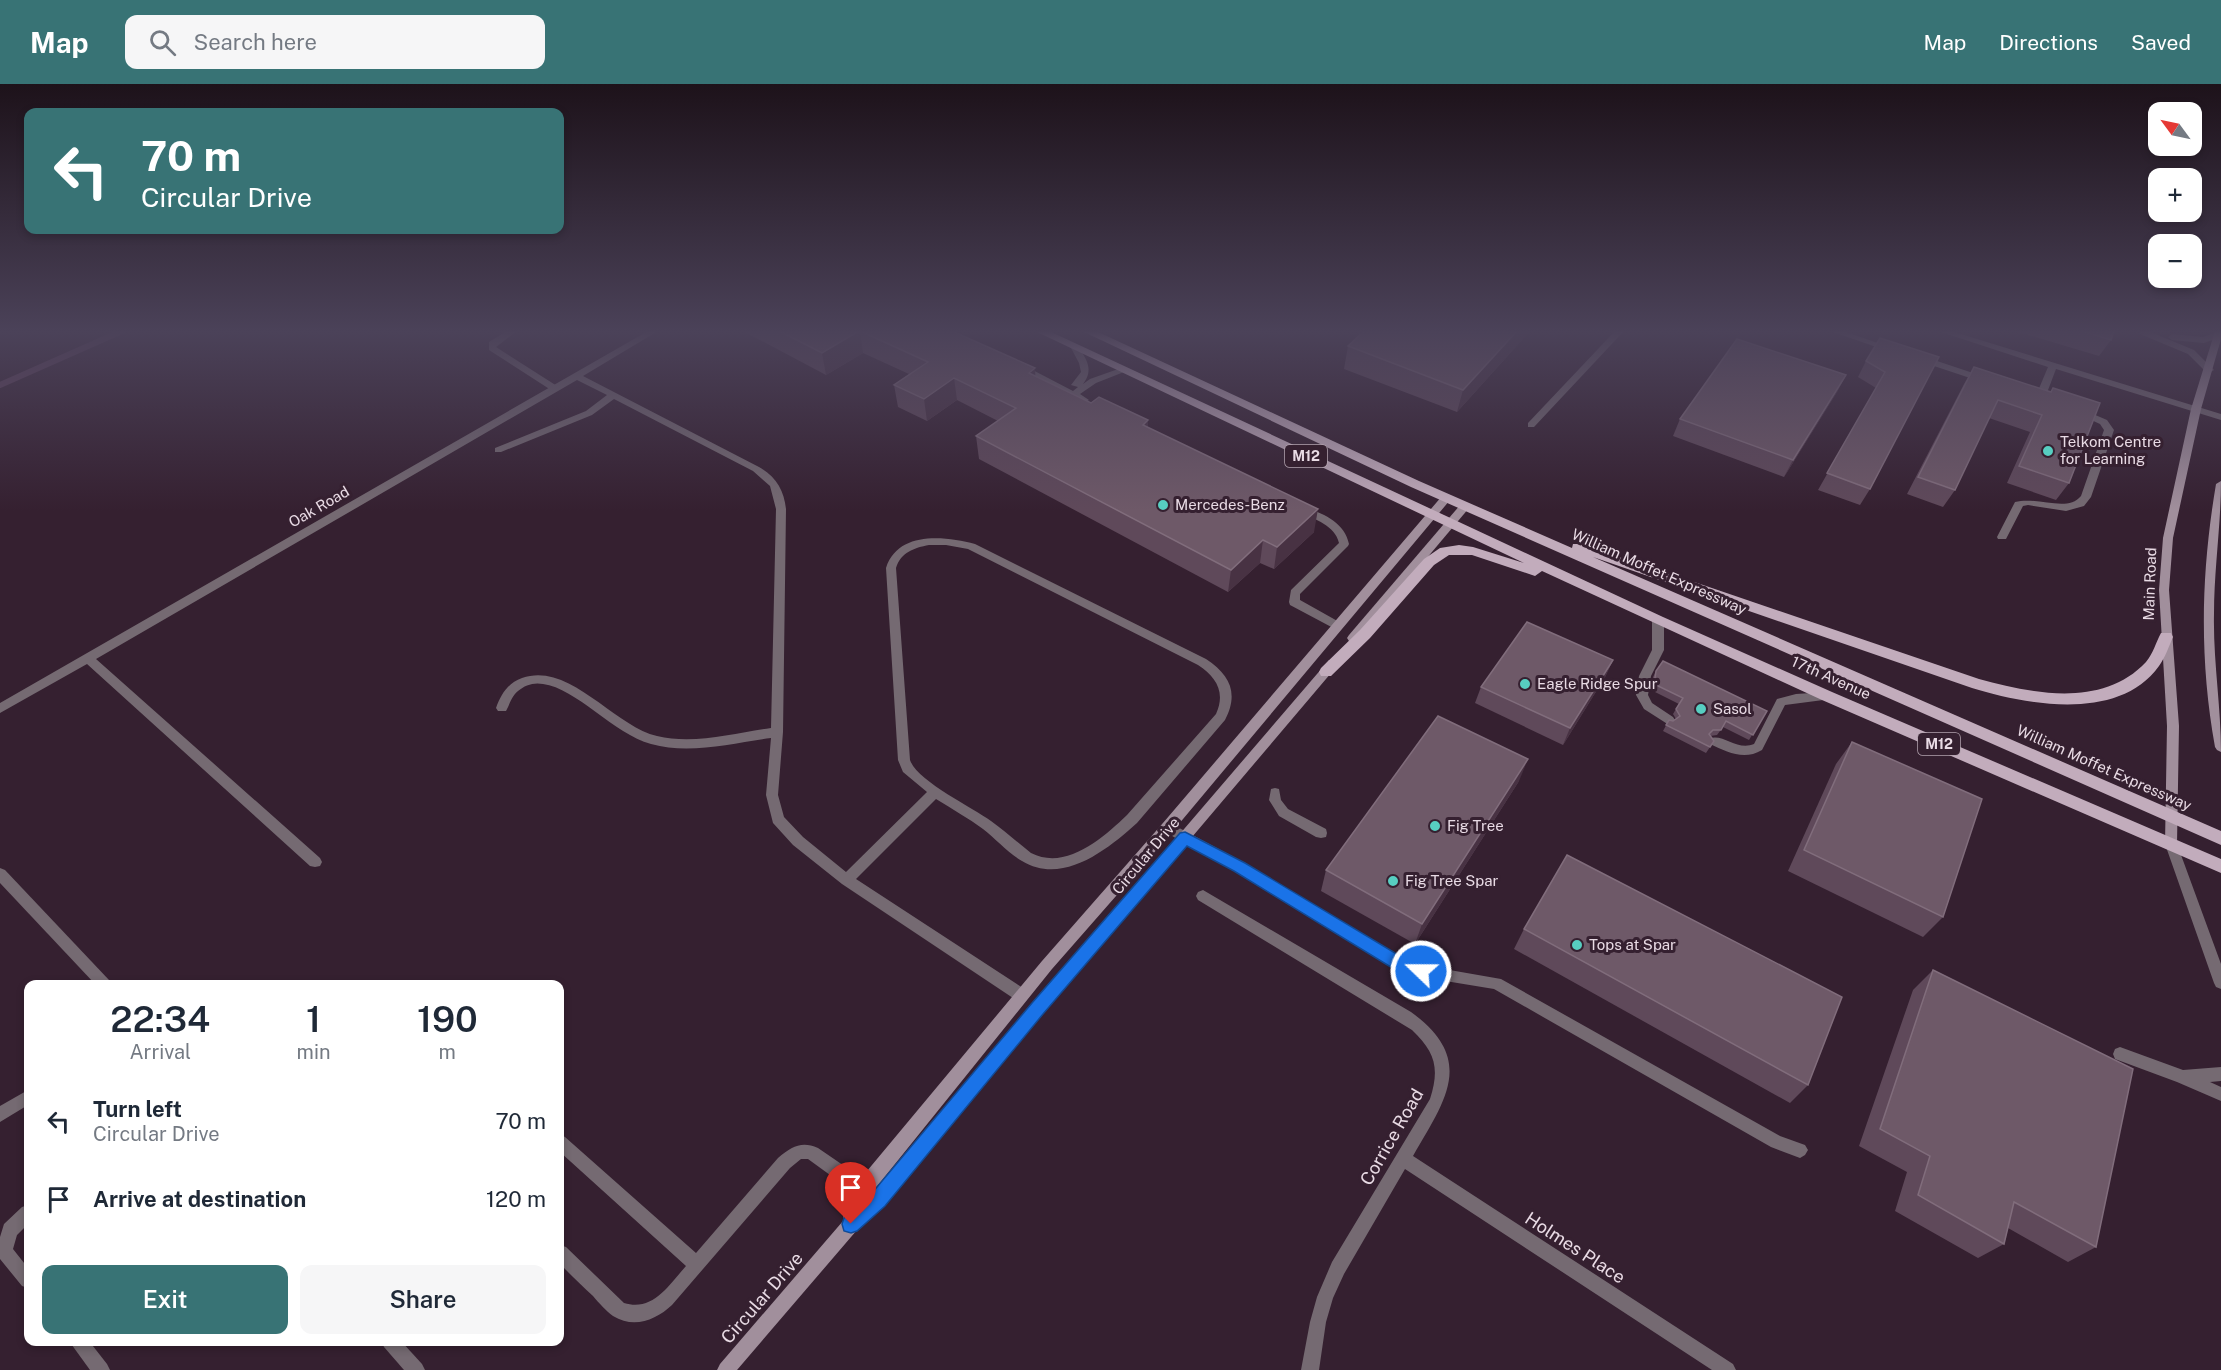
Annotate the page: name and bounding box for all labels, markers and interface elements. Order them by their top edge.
search box [125,15,545,69]
text: Map [30,26,89,59]
icon: search [146,26,179,59]
text: Search here [194,29,317,55]
text: Map [1924,30,1966,55]
text: Directions [1999,30,2098,55]
text: Saved [2131,30,2191,55]
north arrow [2148,102,2202,156]
map controls [2148,102,2202,288]
text: 70 m [141,131,241,180]
icon: left [42,132,120,210]
button: + [2148,168,2202,222]
text: Circular Drive [141,181,312,213]
button: − [2148,234,2202,288]
place label: Telkom Centre for Learning [2060,433,2161,467]
marker: Telkom Centre for Learning [2041,444,2055,458]
road number: M12 [1285,445,1327,467]
street label: Oak Road [286,483,352,531]
place label: Mercedes-Benz [1175,496,1285,513]
marker: Mercedes-Benz [1156,498,1170,512]
street label: William Moffet Expressway [1569,525,1749,618]
street label: Main Road [2140,547,2159,621]
street label: 17th Avenue [1789,653,1873,703]
place label: Eagle Ridge Spur [1537,675,1658,692]
marker: Eagle Ridge Spur [1518,677,1532,691]
place label: Sasol [1713,700,1752,717]
marker: Sasol [1694,702,1708,716]
street label: William Moffet Expressway [2014,721,2194,814]
road number: M12 [1918,733,1960,755]
street label: Circular Drive [1109,814,1183,898]
place label: Fig Tree [1447,817,1504,834]
marker: Fig Tree [1428,819,1442,833]
place label: Fig Tree Spar [1405,872,1498,889]
marker: Fig Tree Spar [1386,874,1400,888]
place label: Tops at Spar [1589,936,1676,953]
marker: Tops at Spar [1570,938,1584,952]
position arrow [1389,939,1453,1003]
text: 22:34 [110,998,210,1040]
text: 1 [306,998,321,1040]
text: 190 [417,998,478,1040]
text: Arrival [129,1040,191,1064]
text: min [297,1040,331,1064]
text: m [439,1040,456,1064]
street label: Corrice Road [1356,1085,1428,1189]
text: Turn left [93,1096,182,1122]
icon: left [42,1105,75,1138]
text: 70 m [495,1108,546,1134]
text: Circular Drive [93,1122,220,1146]
pin [825,1162,876,1224]
icon: arrive [834,1171,867,1204]
icon: arrive [42,1183,75,1216]
text: Arrive at destination [93,1186,306,1212]
text: 120 m [486,1186,546,1212]
street label: Holmes Place [1521,1207,1629,1288]
street label: Circular Drive [716,1248,807,1348]
button: Exit [42,1265,288,1334]
button: Share [300,1265,546,1334]

